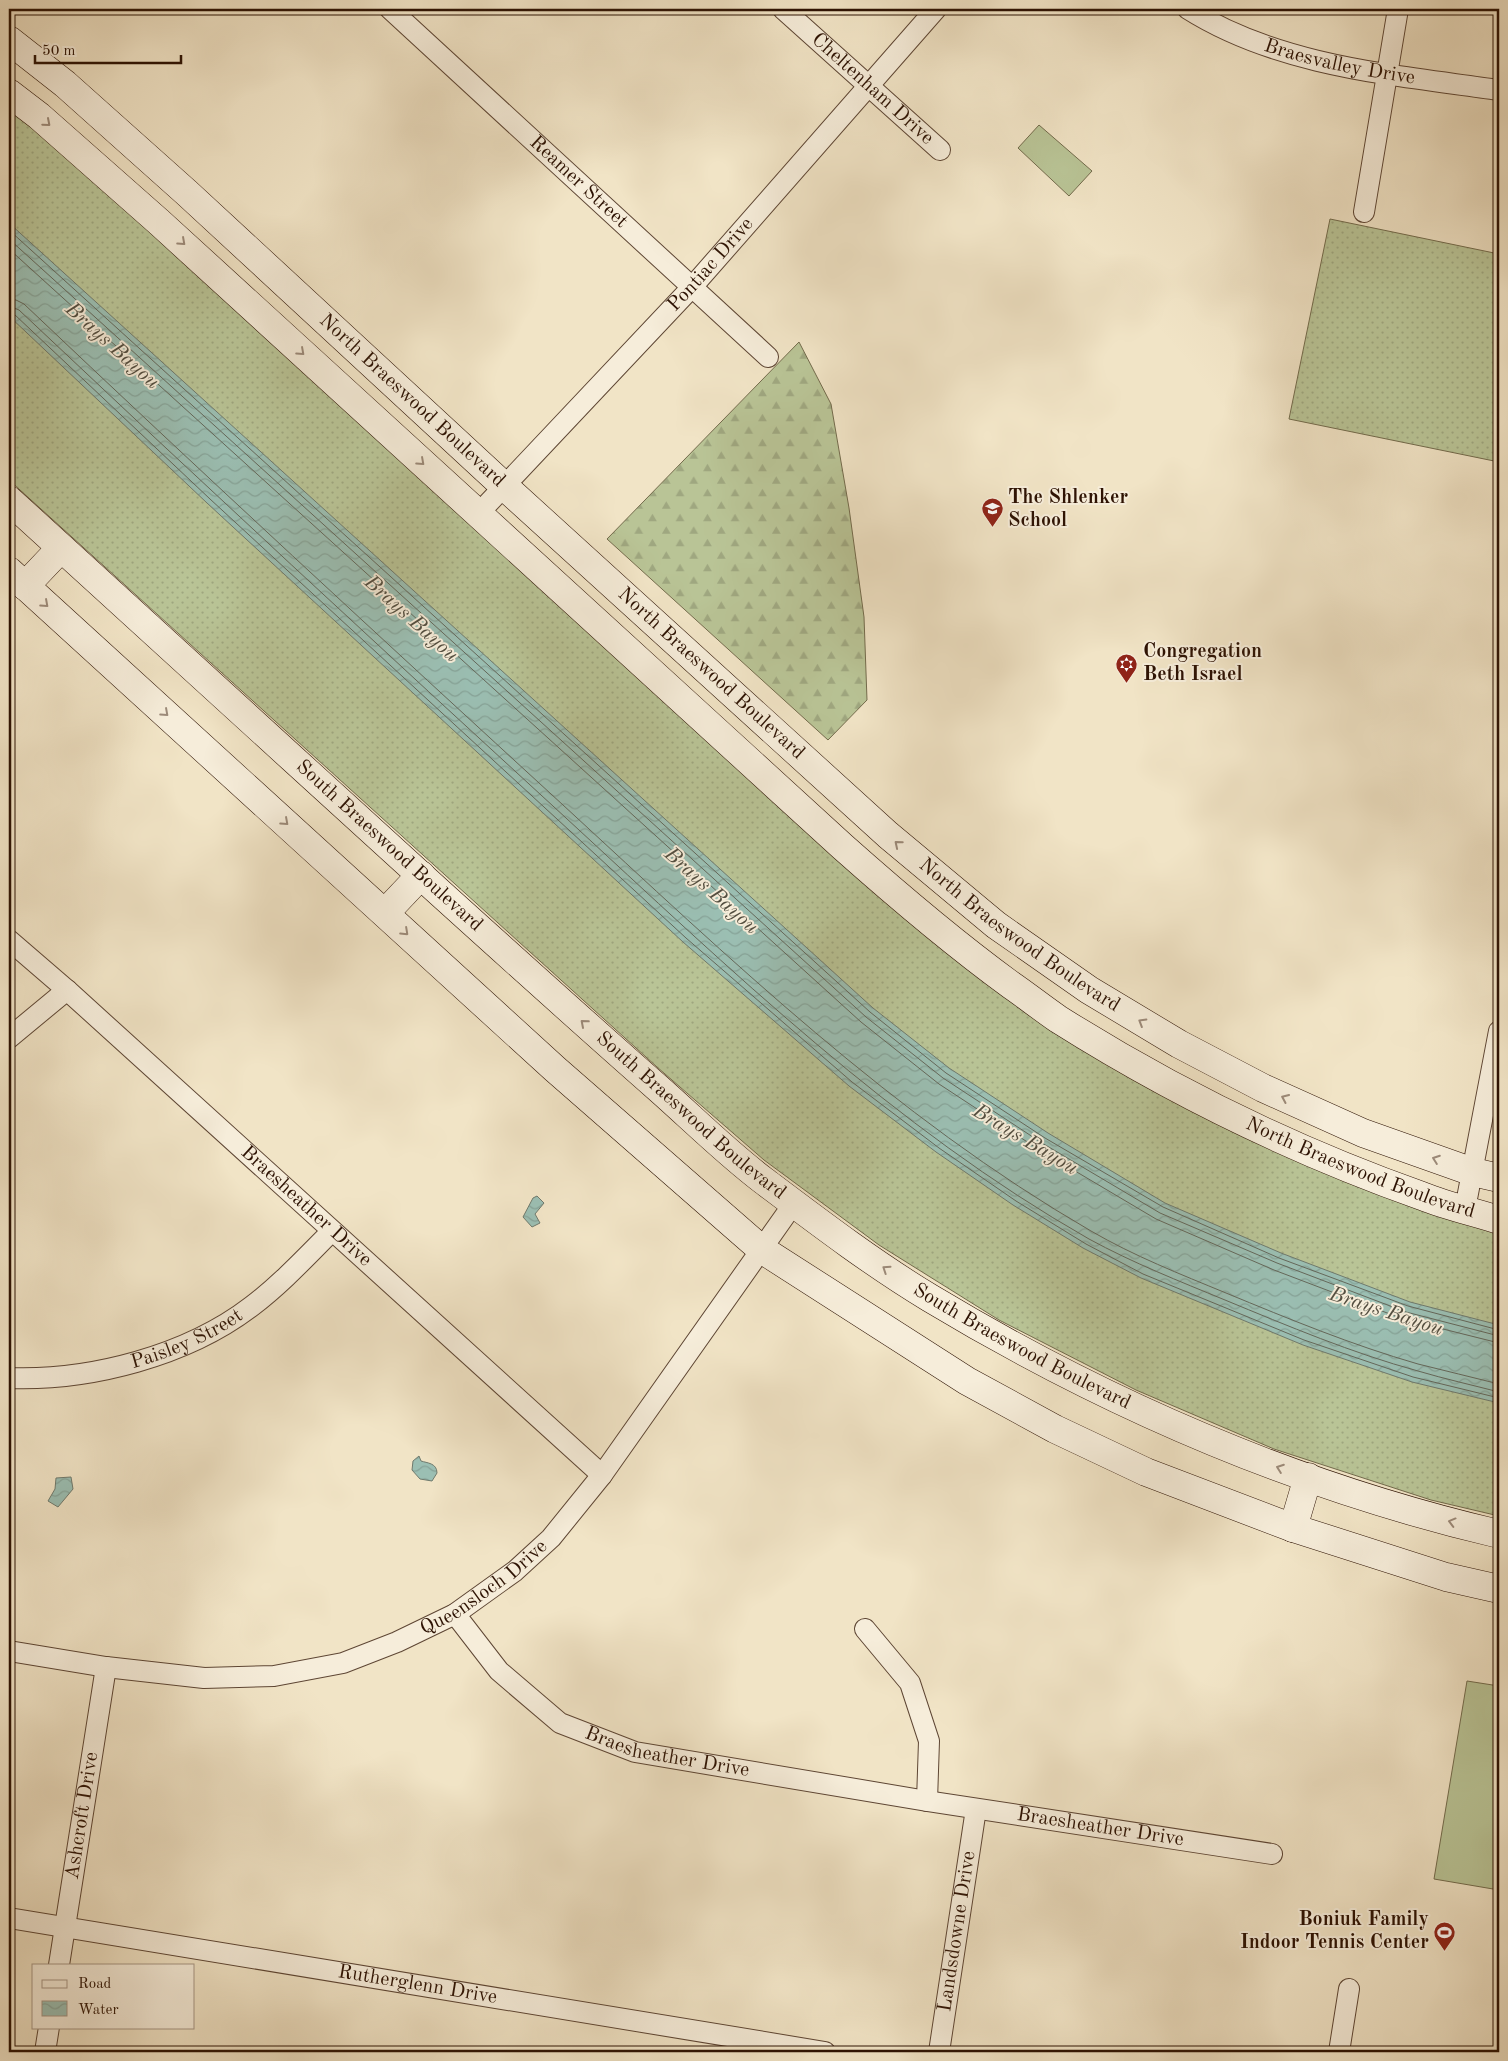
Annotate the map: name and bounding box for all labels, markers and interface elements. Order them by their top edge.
street label: Cheltenham Drive [807,30,937,149]
scale bar [35,32,181,64]
street label: Braesvalley Drive [1261,36,1416,88]
text: 50 m [42,44,76,59]
one-way arrow [41,117,50,126]
street label: Reamer Street [525,133,631,232]
street label: Pontiac Drive [664,214,758,316]
one-way arrow [176,237,185,246]
water label: Brays Bayou [60,298,163,393]
street label: North Braeswood Boulevard [315,310,509,491]
one-way arrow [296,346,305,355]
one-way arrow [416,456,425,465]
place label: The Shlenker School [1008,488,1129,531]
school or university icon: The Shlenker School [980,497,1004,528]
water label: Brays Bayou [359,571,462,666]
street label: North Braeswood Boulevard [614,584,808,764]
one-way arrow [39,598,48,607]
place label: Congregation Beth Israel [1143,642,1262,685]
synagogue icon: Congregation Beth Israel [1115,652,1139,683]
one-way arrow [160,707,169,716]
street label: South Braeswood Boulevard [292,757,486,936]
one-way arrow [280,816,289,825]
one-way arrow [895,841,904,849]
water label: Brays Bayou [659,843,762,938]
street label: North Braeswood Boulevard [915,855,1123,1016]
one-way arrow [400,926,409,935]
one-way arrow [1138,1018,1147,1028]
one-way arrow [581,1020,590,1029]
street label: South Braeswood Boulevard [592,1028,789,1204]
one-way arrow [1281,1094,1290,1104]
water label: Brays Bayou [968,1100,1081,1180]
street label: North Braeswood Boulevard [1242,1114,1477,1222]
street label: Braesheather Drive [237,1142,375,1271]
one-way arrow [1432,1155,1441,1165]
one-way arrow [883,1266,892,1275]
street label: South Braeswood Boulevard [909,1280,1134,1414]
water label: Brays Bayou [1325,1283,1446,1340]
street label: Paisley Street [129,1306,247,1373]
one-way arrow [1277,1464,1285,1474]
one-way arrow [1449,1517,1457,1527]
street label: Queensloch Drive [417,1536,551,1639]
street label: Braesheather Drive [582,1724,751,1781]
street label: Ashcroft Drive [63,1751,102,1881]
street label: Braesheather Drive [1015,1805,1185,1850]
street label: Landsdowne Drive [935,1850,979,2013]
place label: Boniuk Family Indoor Tennis Center [1240,1910,1429,1953]
sports icon: Boniuk Family Indoor Tennis Center [1433,1920,1457,1951]
street label: Rutherglenn Drive [336,1962,499,2008]
legend [32,1964,195,2028]
text: Road [78,1977,112,1992]
text: Water [78,2003,119,2018]

